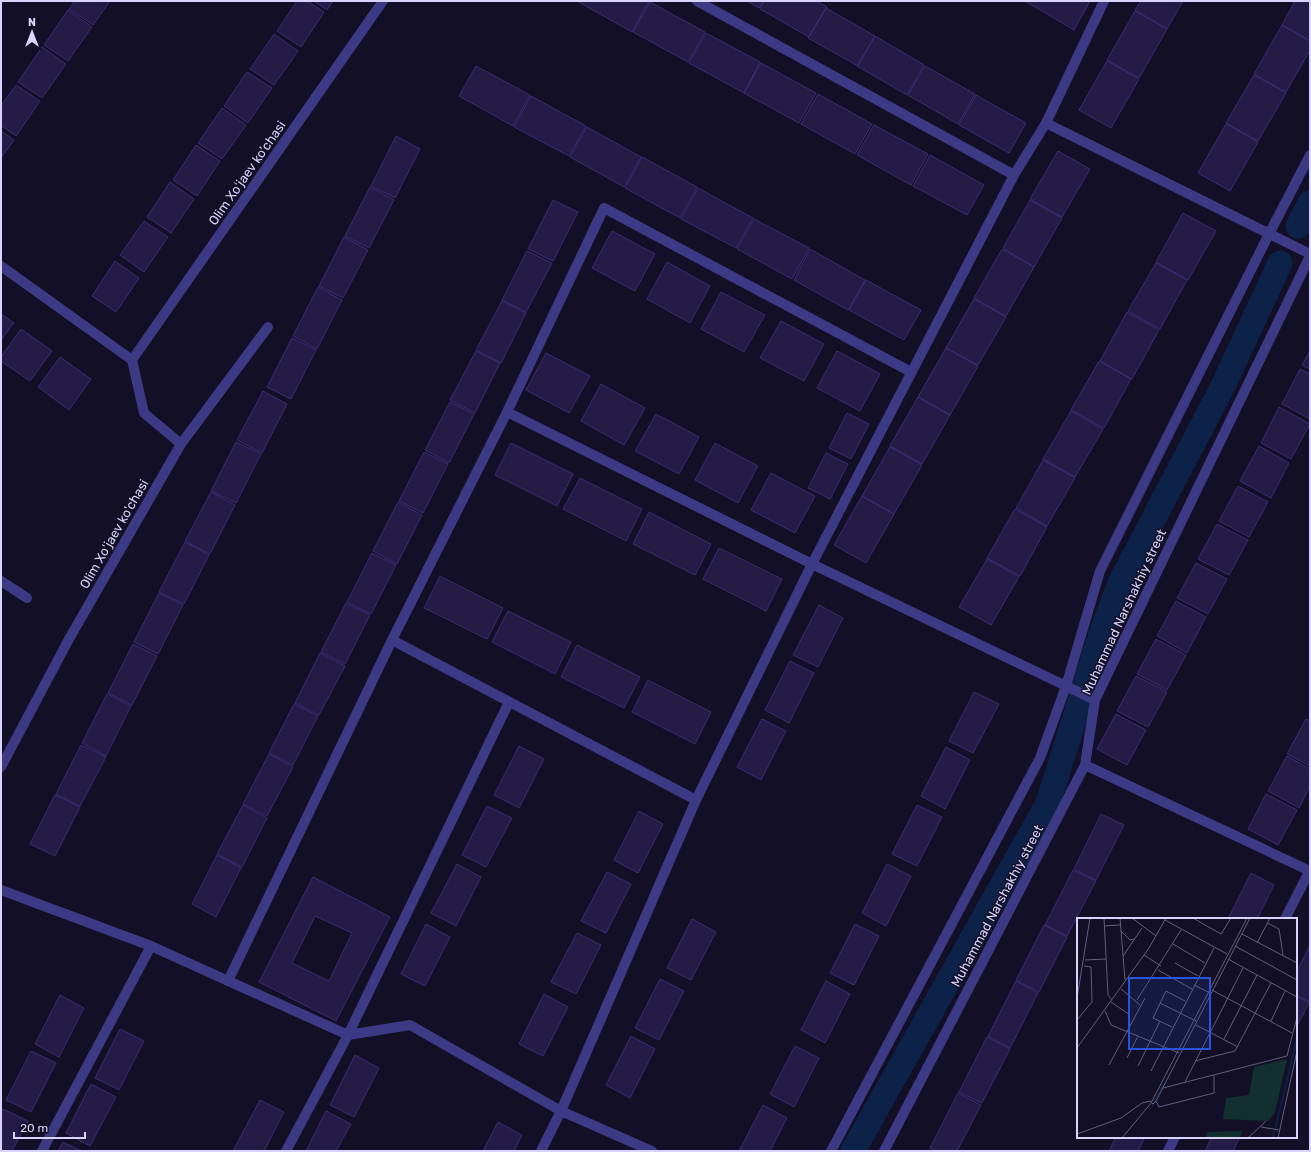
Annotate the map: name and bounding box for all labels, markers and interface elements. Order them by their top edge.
north arrow [12,12,52,52]
text: N [28,16,36,29]
street label: Olim Xoʻjaev ko'chasi [205,118,289,228]
street label: Olim Xoʻjaev ko'chasi [77,477,151,591]
street label: Muhammad Narshakhiy street [1079,527,1169,697]
street label: Muhammad Narshakhiy street [948,822,1046,990]
inset map [1077,918,1297,1138]
scale bar [14,1114,85,1140]
text: 20 m [20,1121,48,1135]

